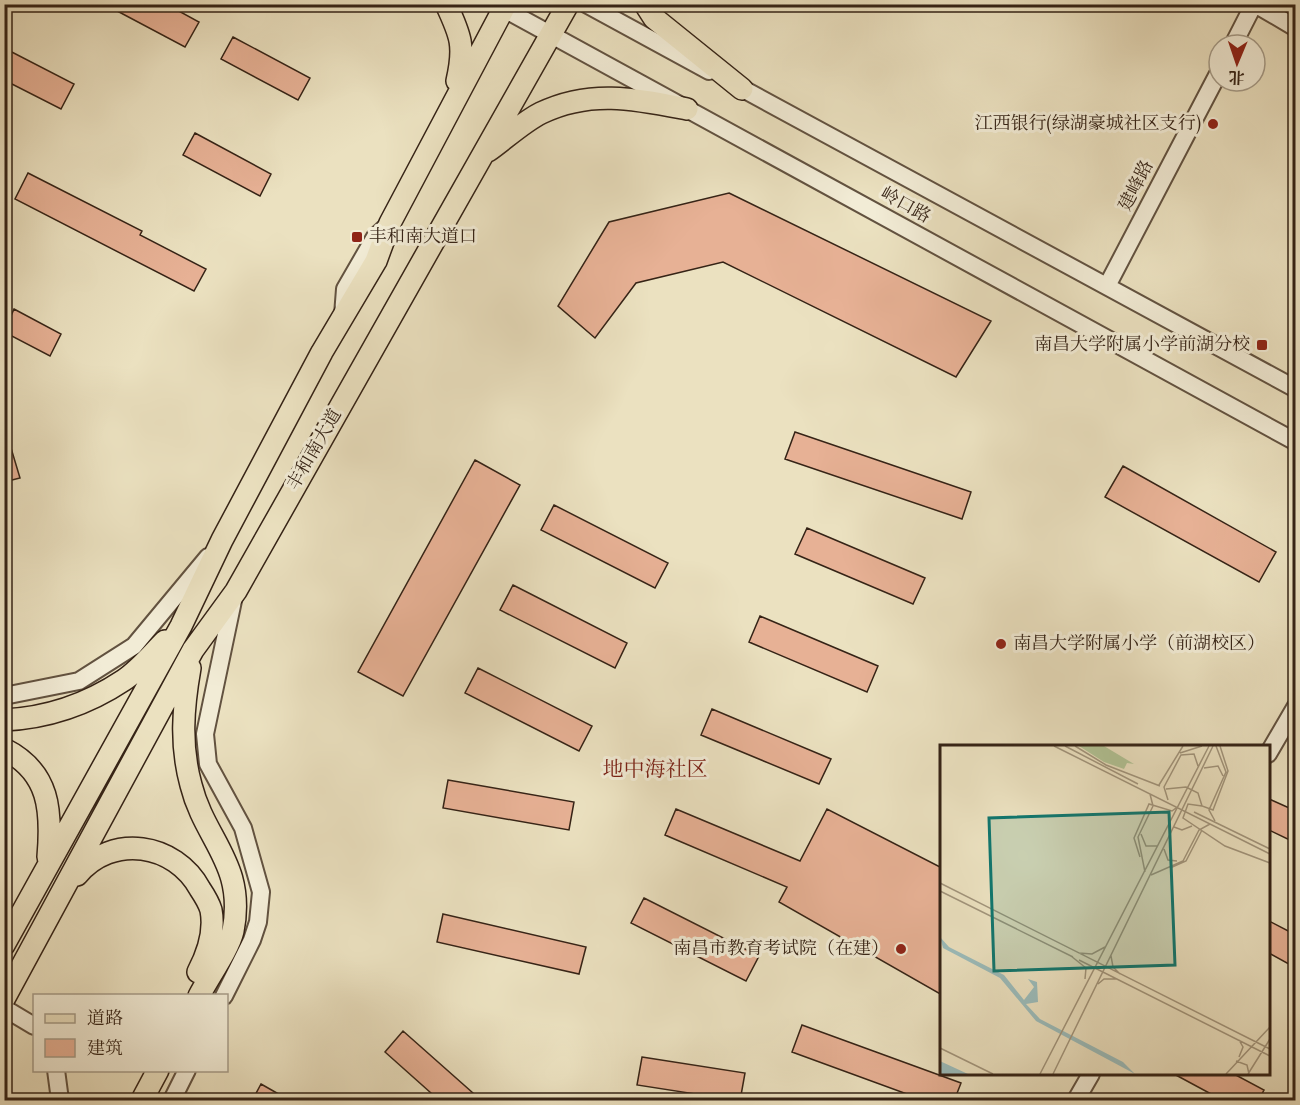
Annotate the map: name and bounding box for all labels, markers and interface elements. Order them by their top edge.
north arrow [1207,33,1267,93]
text: 北 [1228,65,1245,87]
place label: 江西银行(绿湖豪城社区支行) [975,112,1201,137]
marker: 江西银行(绿湖豪城社区支行) [1206,117,1220,131]
street label: 建峰路 [1114,156,1160,216]
street label: 岭口路 [875,182,935,230]
place label: 丰和南大道口 [369,225,477,250]
marker: 丰和南大道口 [350,230,364,244]
place label: 南昌大学附属小学前湖分校 [1034,333,1250,358]
marker: 南昌大学附属小学前湖分校 [1255,338,1269,352]
street label: 丰和南大道 [282,405,348,495]
place label: 南昌大学附属小学（前湖校区） [1013,632,1265,657]
marker: 南昌大学附属小学（前湖校区） [994,637,1008,651]
inset map [940,745,1270,1075]
district label: 地中海社区 [603,756,708,785]
place label: 南昌市教育考试院（在建） [673,937,889,962]
marker: 南昌市教育考试院（在建） [894,942,908,956]
legend [33,994,228,1072]
text: 道路 [87,1007,123,1032]
text: 建筑 [87,1037,123,1062]

